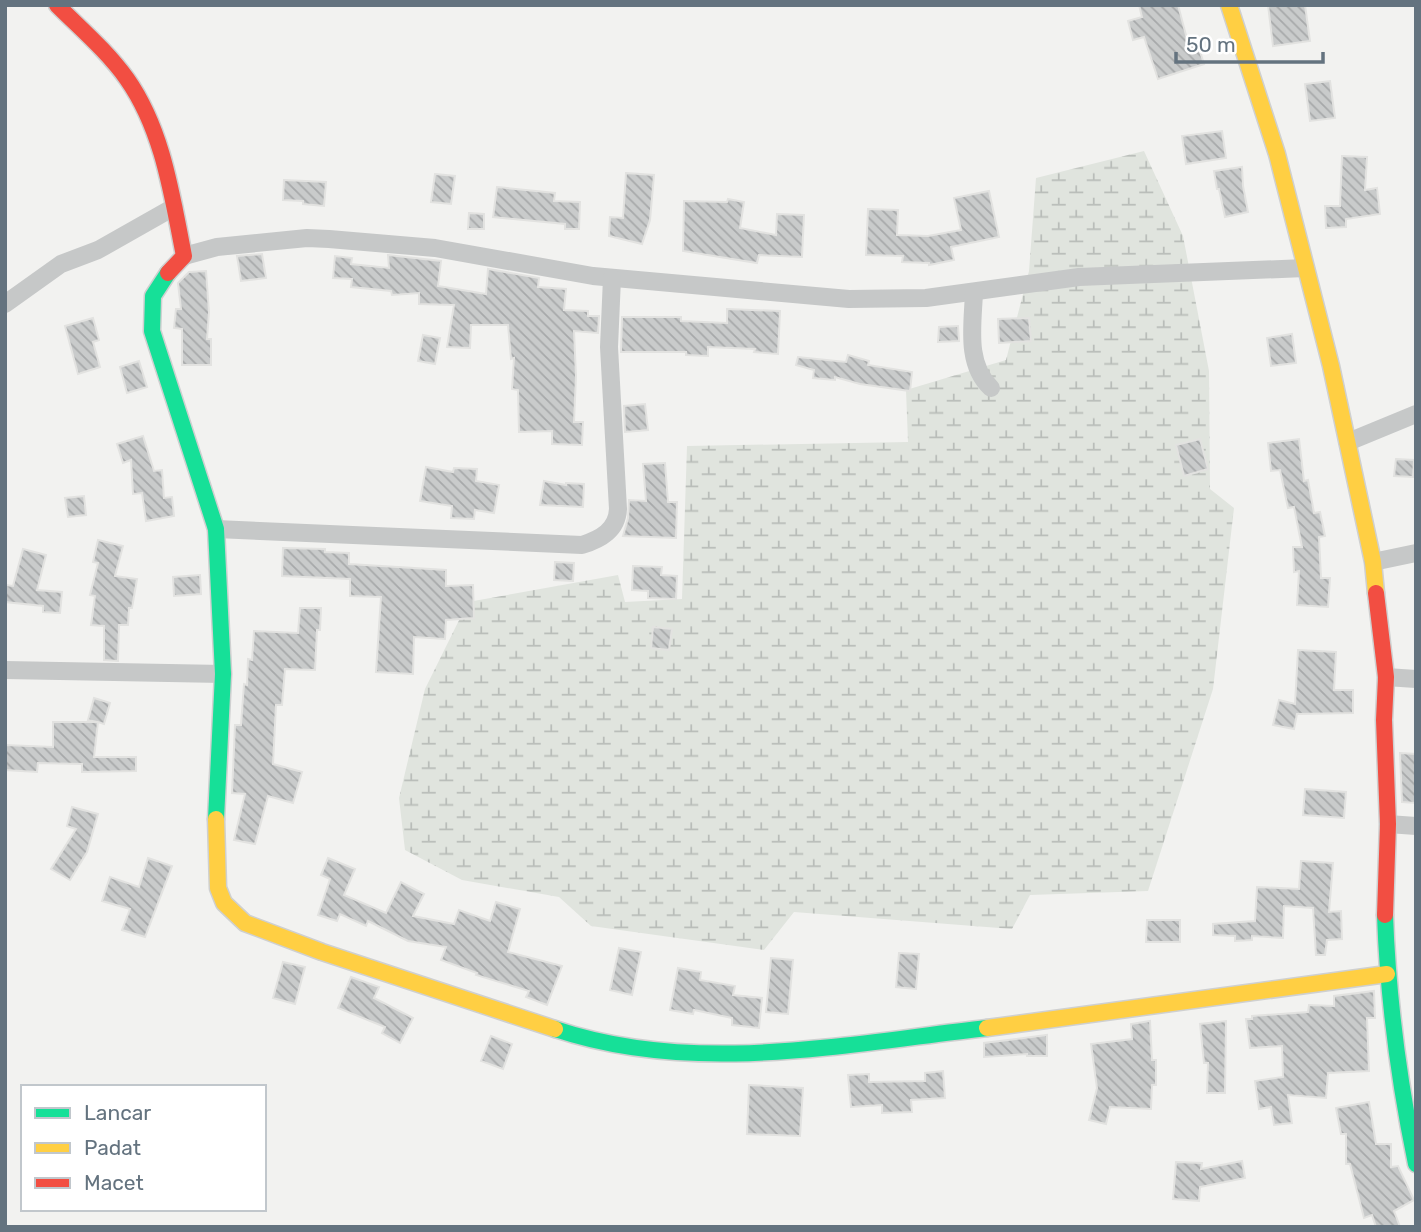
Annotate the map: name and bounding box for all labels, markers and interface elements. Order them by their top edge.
scale bar [1176,21,1323,65]
text: 50 m [1186,32,1236,57]
legend [21,1085,266,1211]
text: Lancar [84,1100,151,1125]
text: Padat [84,1135,141,1160]
text: Macet [84,1170,144,1195]

